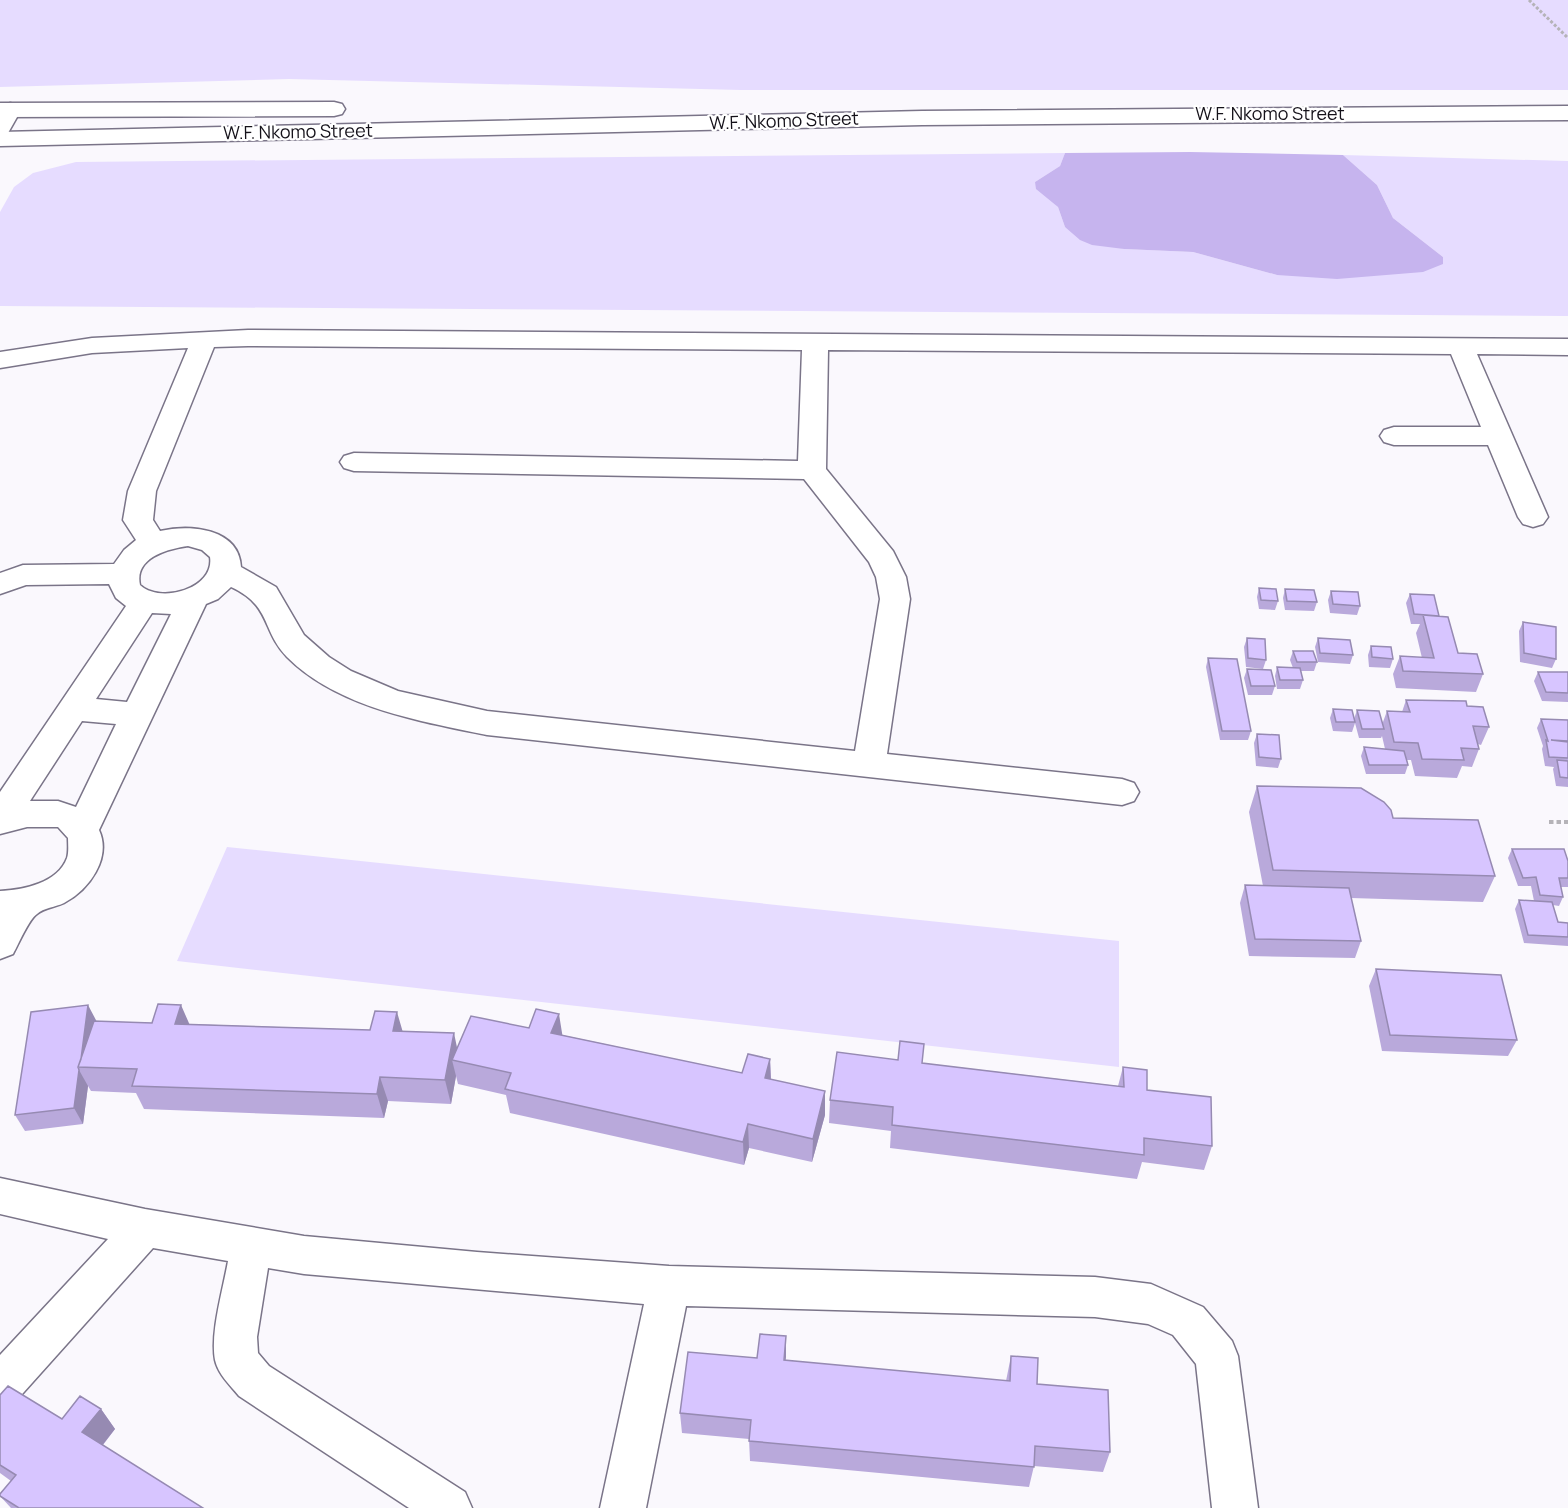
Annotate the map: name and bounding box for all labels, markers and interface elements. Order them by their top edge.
street label: W.F. Nkomo Street [1195,101,1345,125]
street label: W.F. Nkomo Street [709,105,859,135]
street label: W.F. Nkomo Street [223,118,373,144]

